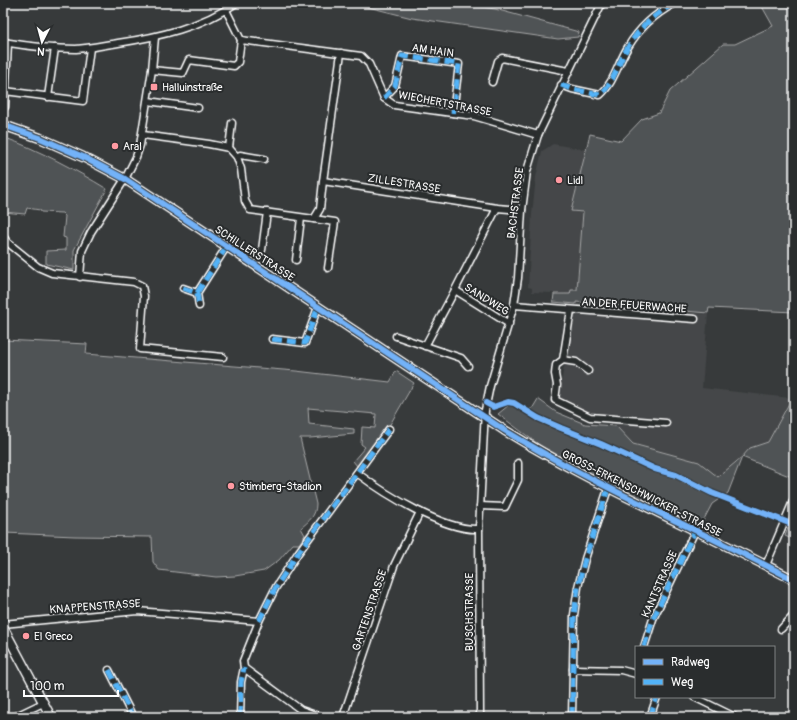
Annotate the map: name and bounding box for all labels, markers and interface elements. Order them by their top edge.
north arrow [22,22,62,62]
street label: AM HAIN [411,41,455,60]
text: N [36,45,45,58]
place label: Halluinstraße [162,81,223,94]
marker: Halluinstraße [149,82,159,92]
street label: WIECHERTSTRASSE [397,88,493,119]
place label: Aral [123,140,142,153]
marker: Aral [110,141,120,151]
street label: BACHSTRASSE [505,166,526,239]
street label: ZILLESTRASSE [367,171,441,196]
place label: Lidl [567,174,583,187]
marker: Lidl [554,175,564,185]
street label: SCHILLERSTRASSE [212,223,297,284]
street label: SANDWEG [462,281,512,318]
street label: AN DER FEUERWACHE [581,295,687,316]
street label: GROSS-ERKENSCHWICKER-STRASSE [560,447,724,540]
place label: Stimberg-Stadion [239,480,322,493]
marker: Stimberg-Stadion [226,481,236,491]
street label: KANTSTRASSE [639,548,680,620]
street label: GARTENSTRASSE [350,568,390,652]
street label: BUSCHSTRASSE [463,573,476,651]
street label: KNAPPENSTRASSE [49,597,141,616]
place label: El Greco [34,630,73,643]
marker: El Greco [21,631,31,641]
legend [635,646,775,698]
text: Radweg [671,655,709,670]
scale bar [24,672,118,698]
text: Weg [671,675,693,690]
text: 100 m [30,679,65,694]

